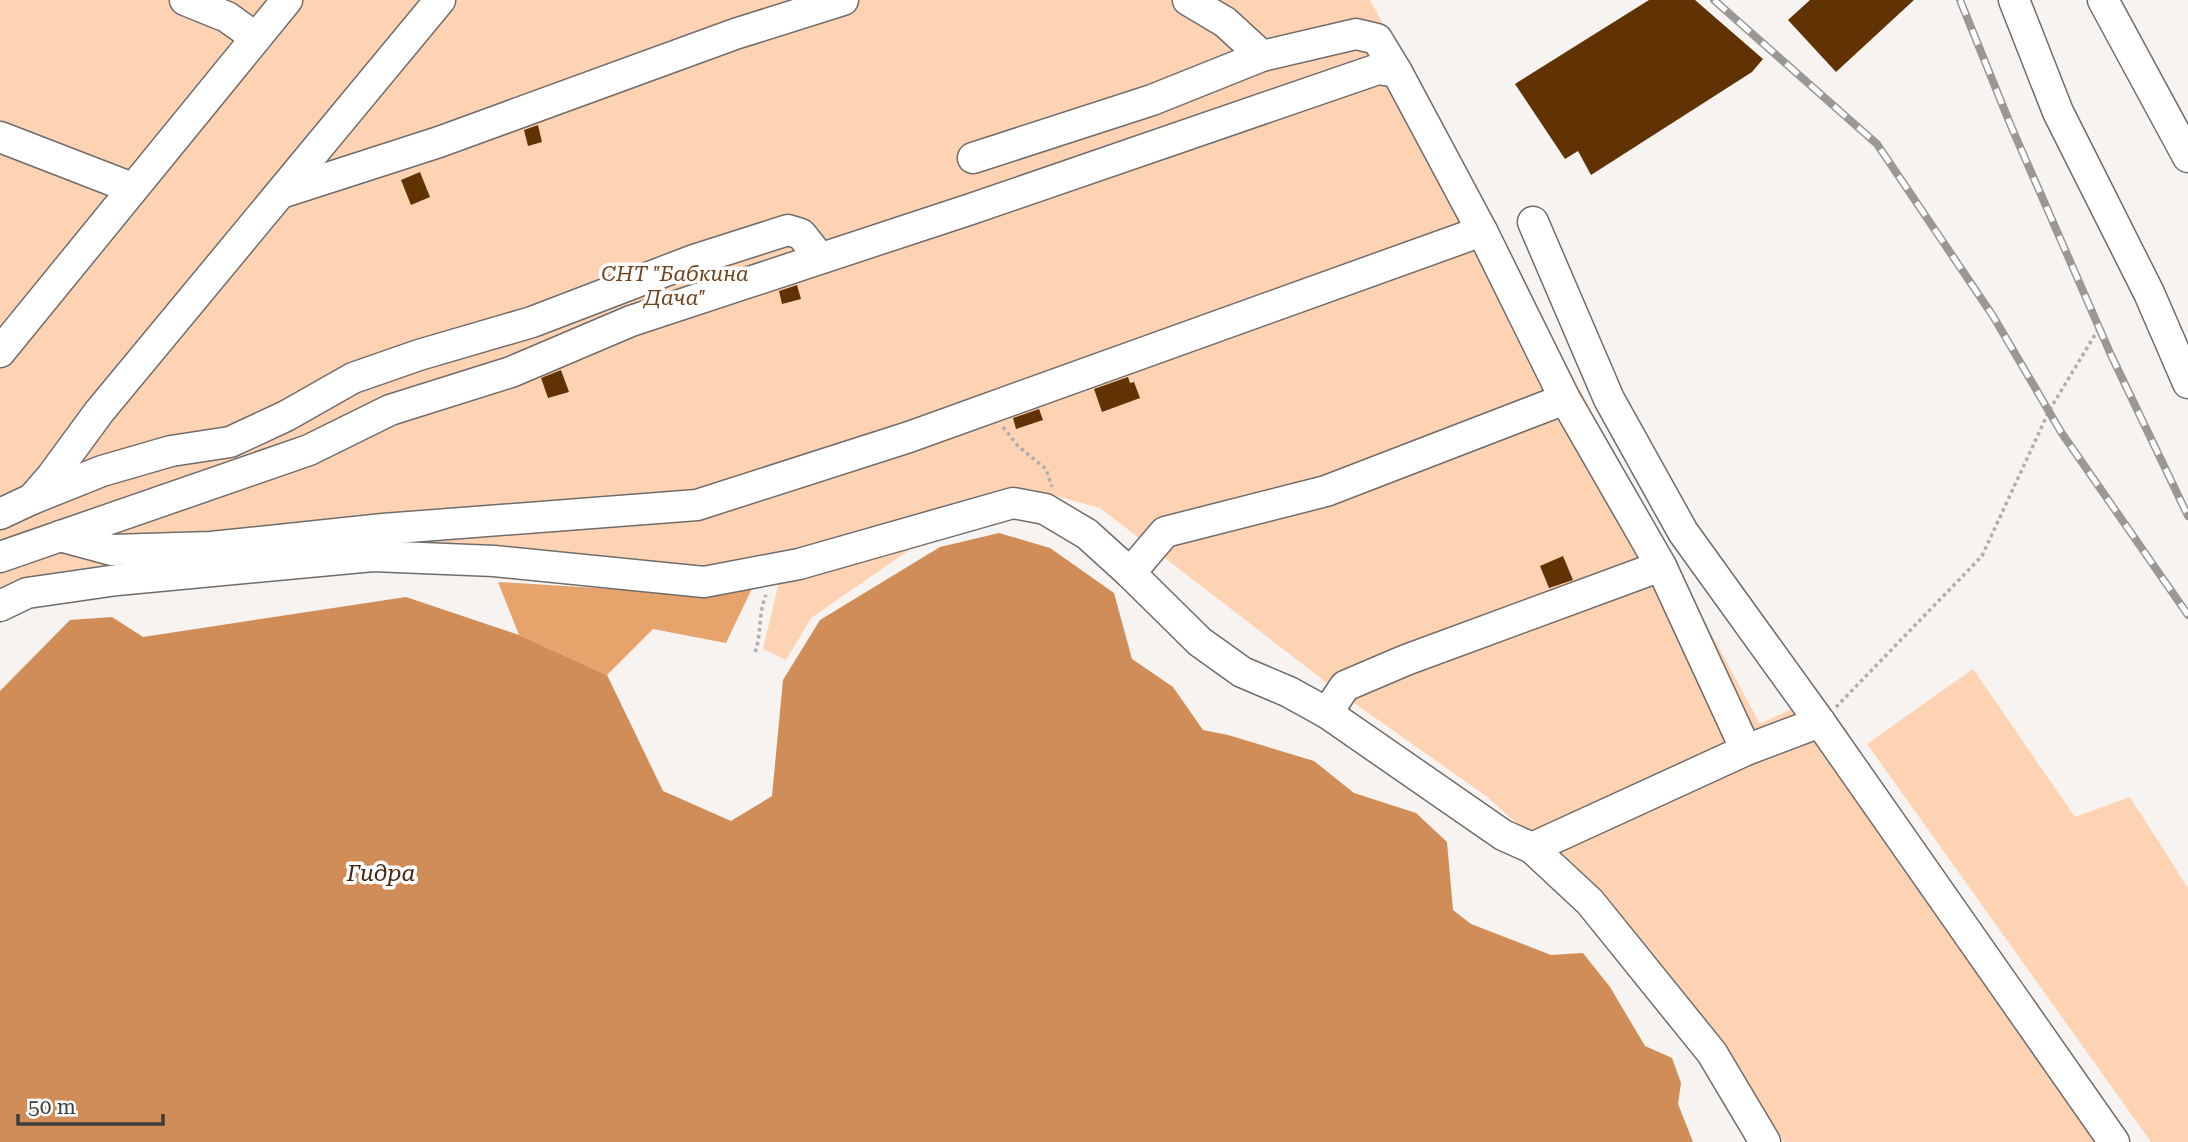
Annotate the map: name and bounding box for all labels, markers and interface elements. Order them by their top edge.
park label: СНТ "Бабкина Дача" [601,262,749,310]
water label: Гидра [346,860,415,887]
scale bar [18,1082,163,1126]
text: 50 m [28,1095,76,1119]

